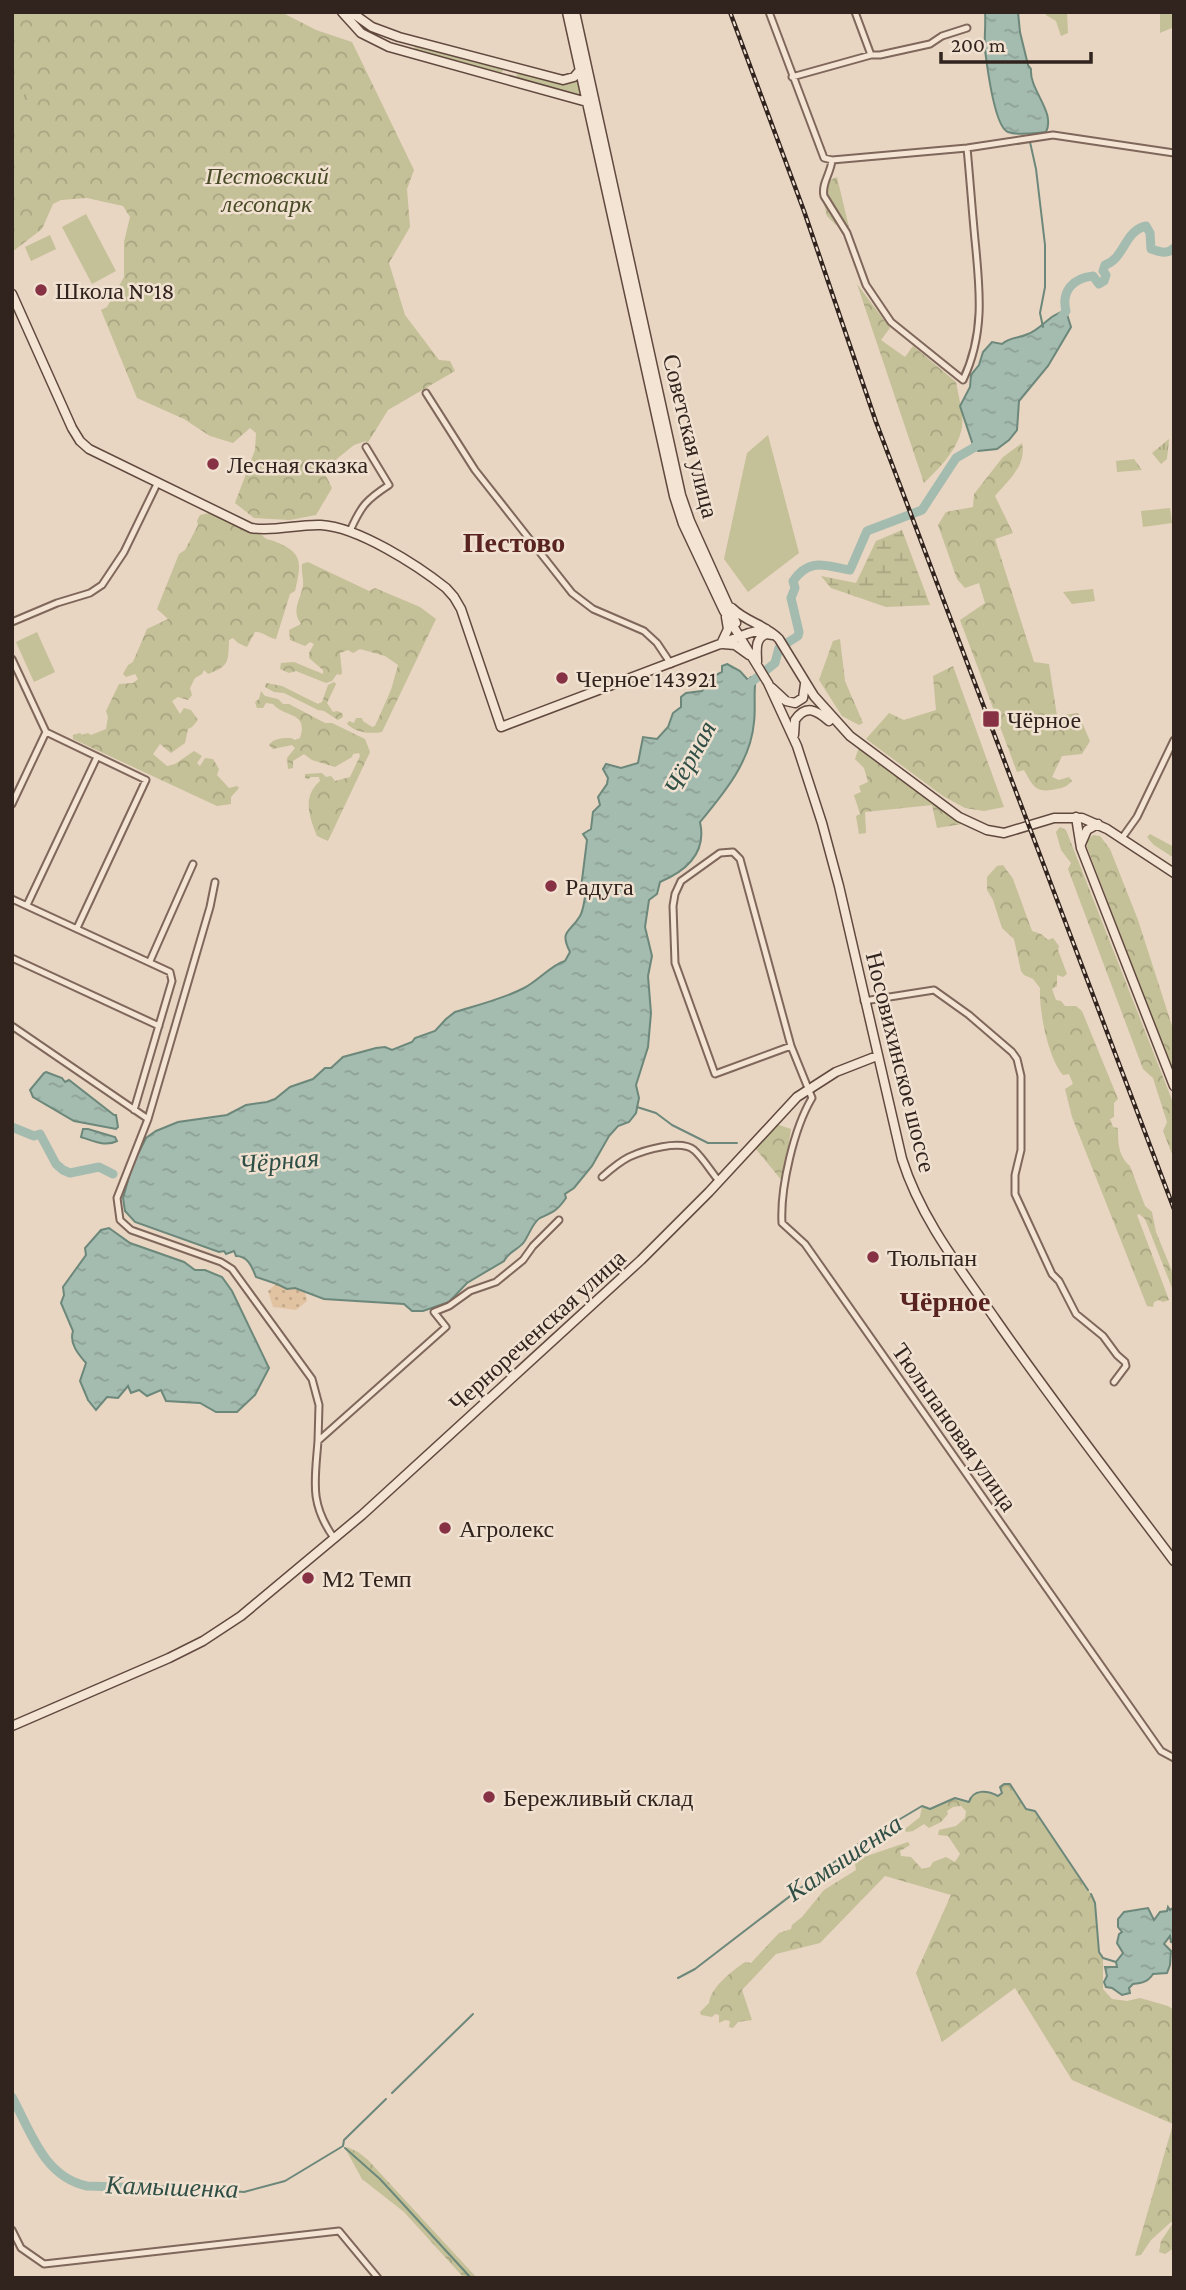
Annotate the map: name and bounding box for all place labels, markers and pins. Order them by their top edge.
place label: Школа №18 [55,277,175,304]
marker: Школа №18 [33,282,49,298]
place label: Лесная сказка [227,451,368,478]
marker: Лесная сказка [205,456,221,472]
place label: Черное 143921 [576,665,717,692]
marker: Черное 143921 [554,670,570,686]
place label: Чёрное [1007,706,1081,733]
marker: Чёрное [981,709,1001,729]
place label: Радуга [565,873,634,900]
marker: Радуга [543,878,559,894]
place label: Тюльпан [887,1244,977,1271]
marker: Тюльпан [865,1249,881,1265]
place label: Агролекс [459,1515,554,1542]
marker: Агролекс [437,1520,453,1536]
place label: М2 Темп [322,1565,412,1592]
marker: М2 Темп [300,1570,316,1586]
place label: Бережливый склад [503,1784,693,1811]
marker: Бережливый склад [481,1789,497,1805]

